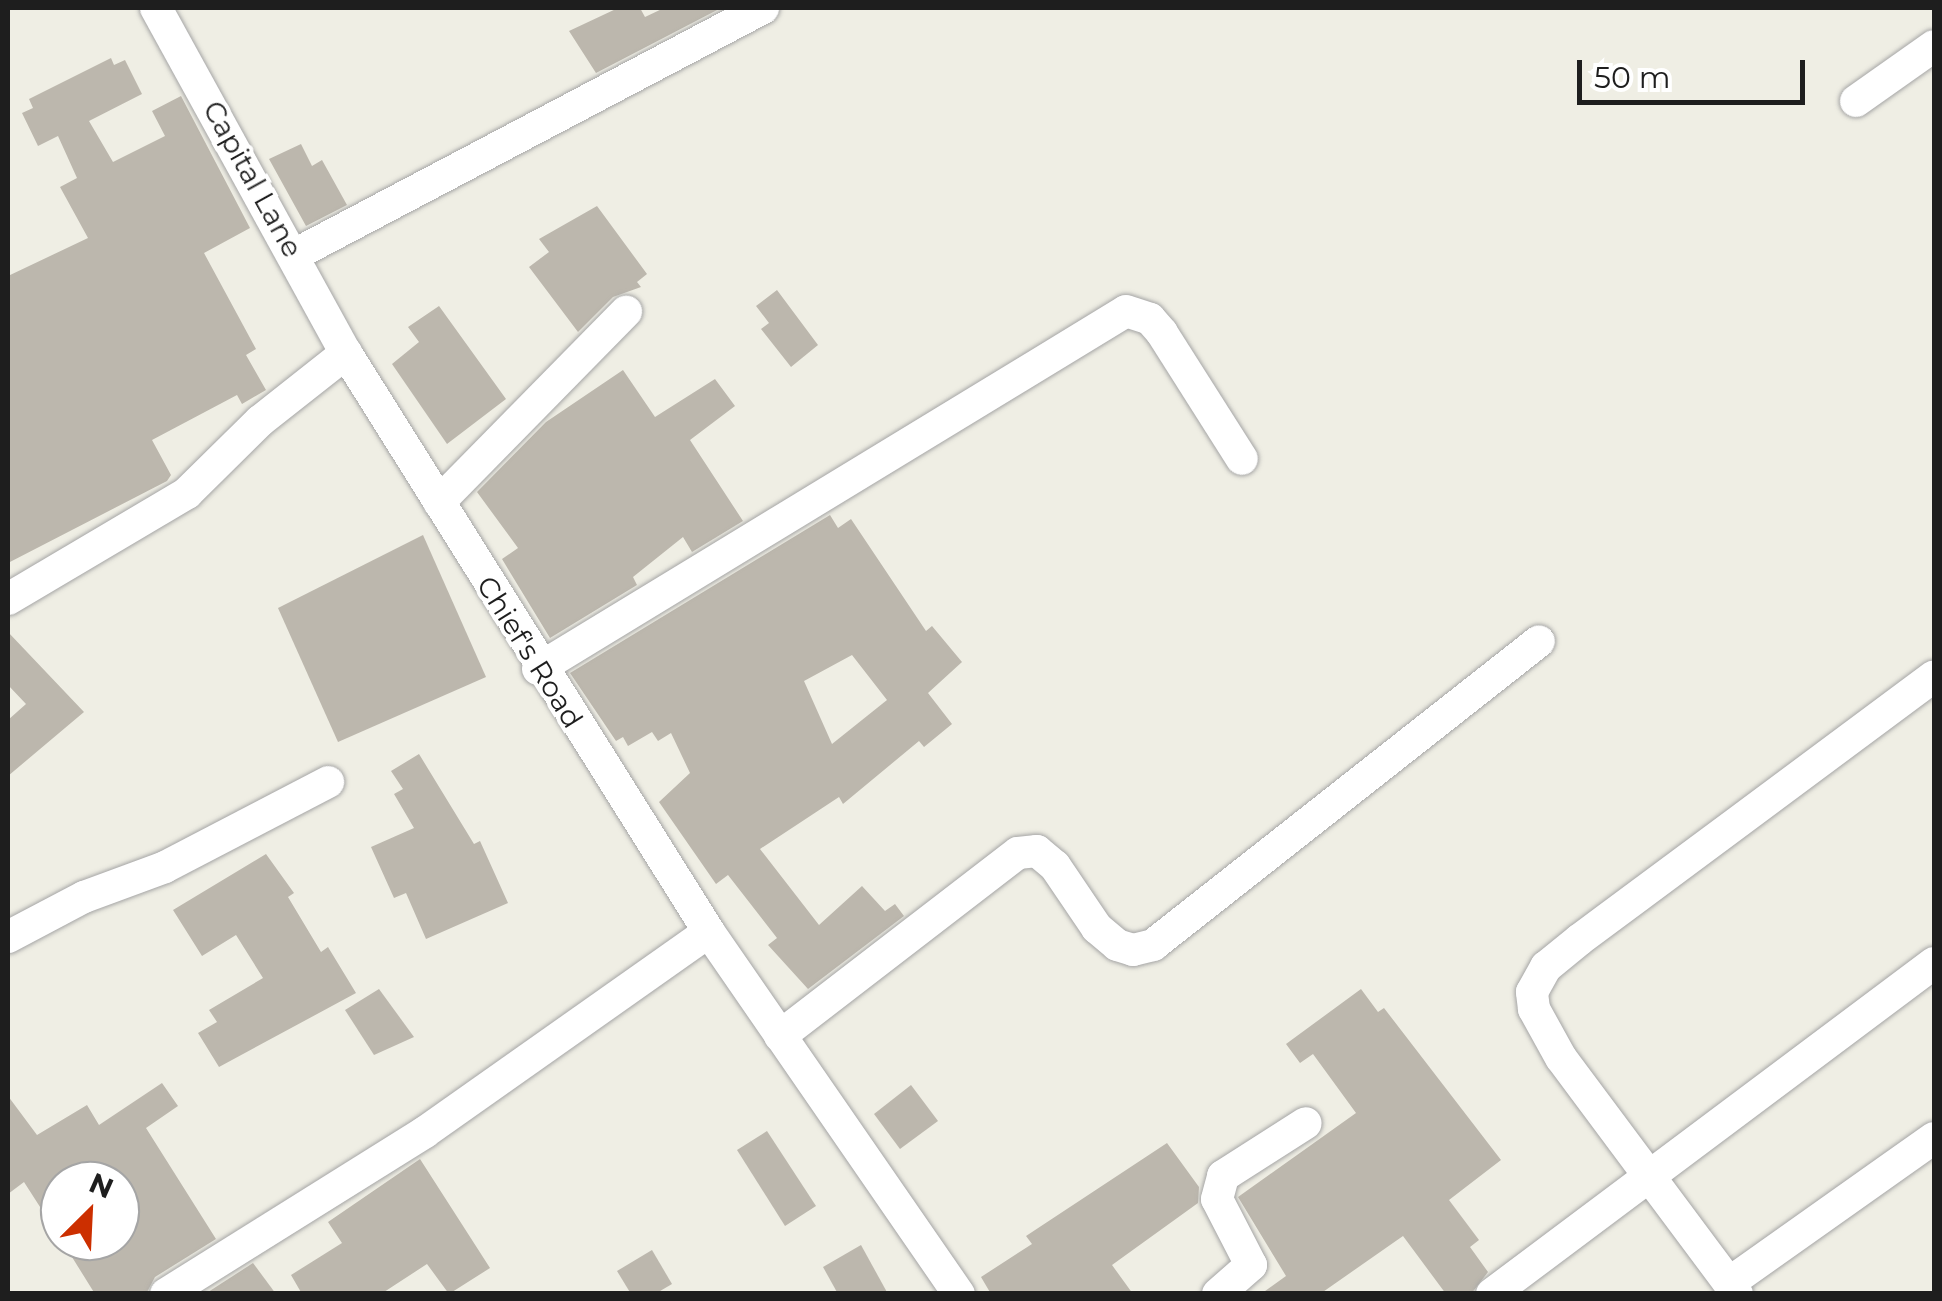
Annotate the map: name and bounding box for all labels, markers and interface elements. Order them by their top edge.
scale bar [1582,40,1810,102]
text: 50 m [1594,59,1671,96]
street label: Capital Lane [196,95,310,263]
street label: Chief's Road [470,570,590,734]
north arrow [40,1161,140,1261]
text: N [84,1165,119,1206]

